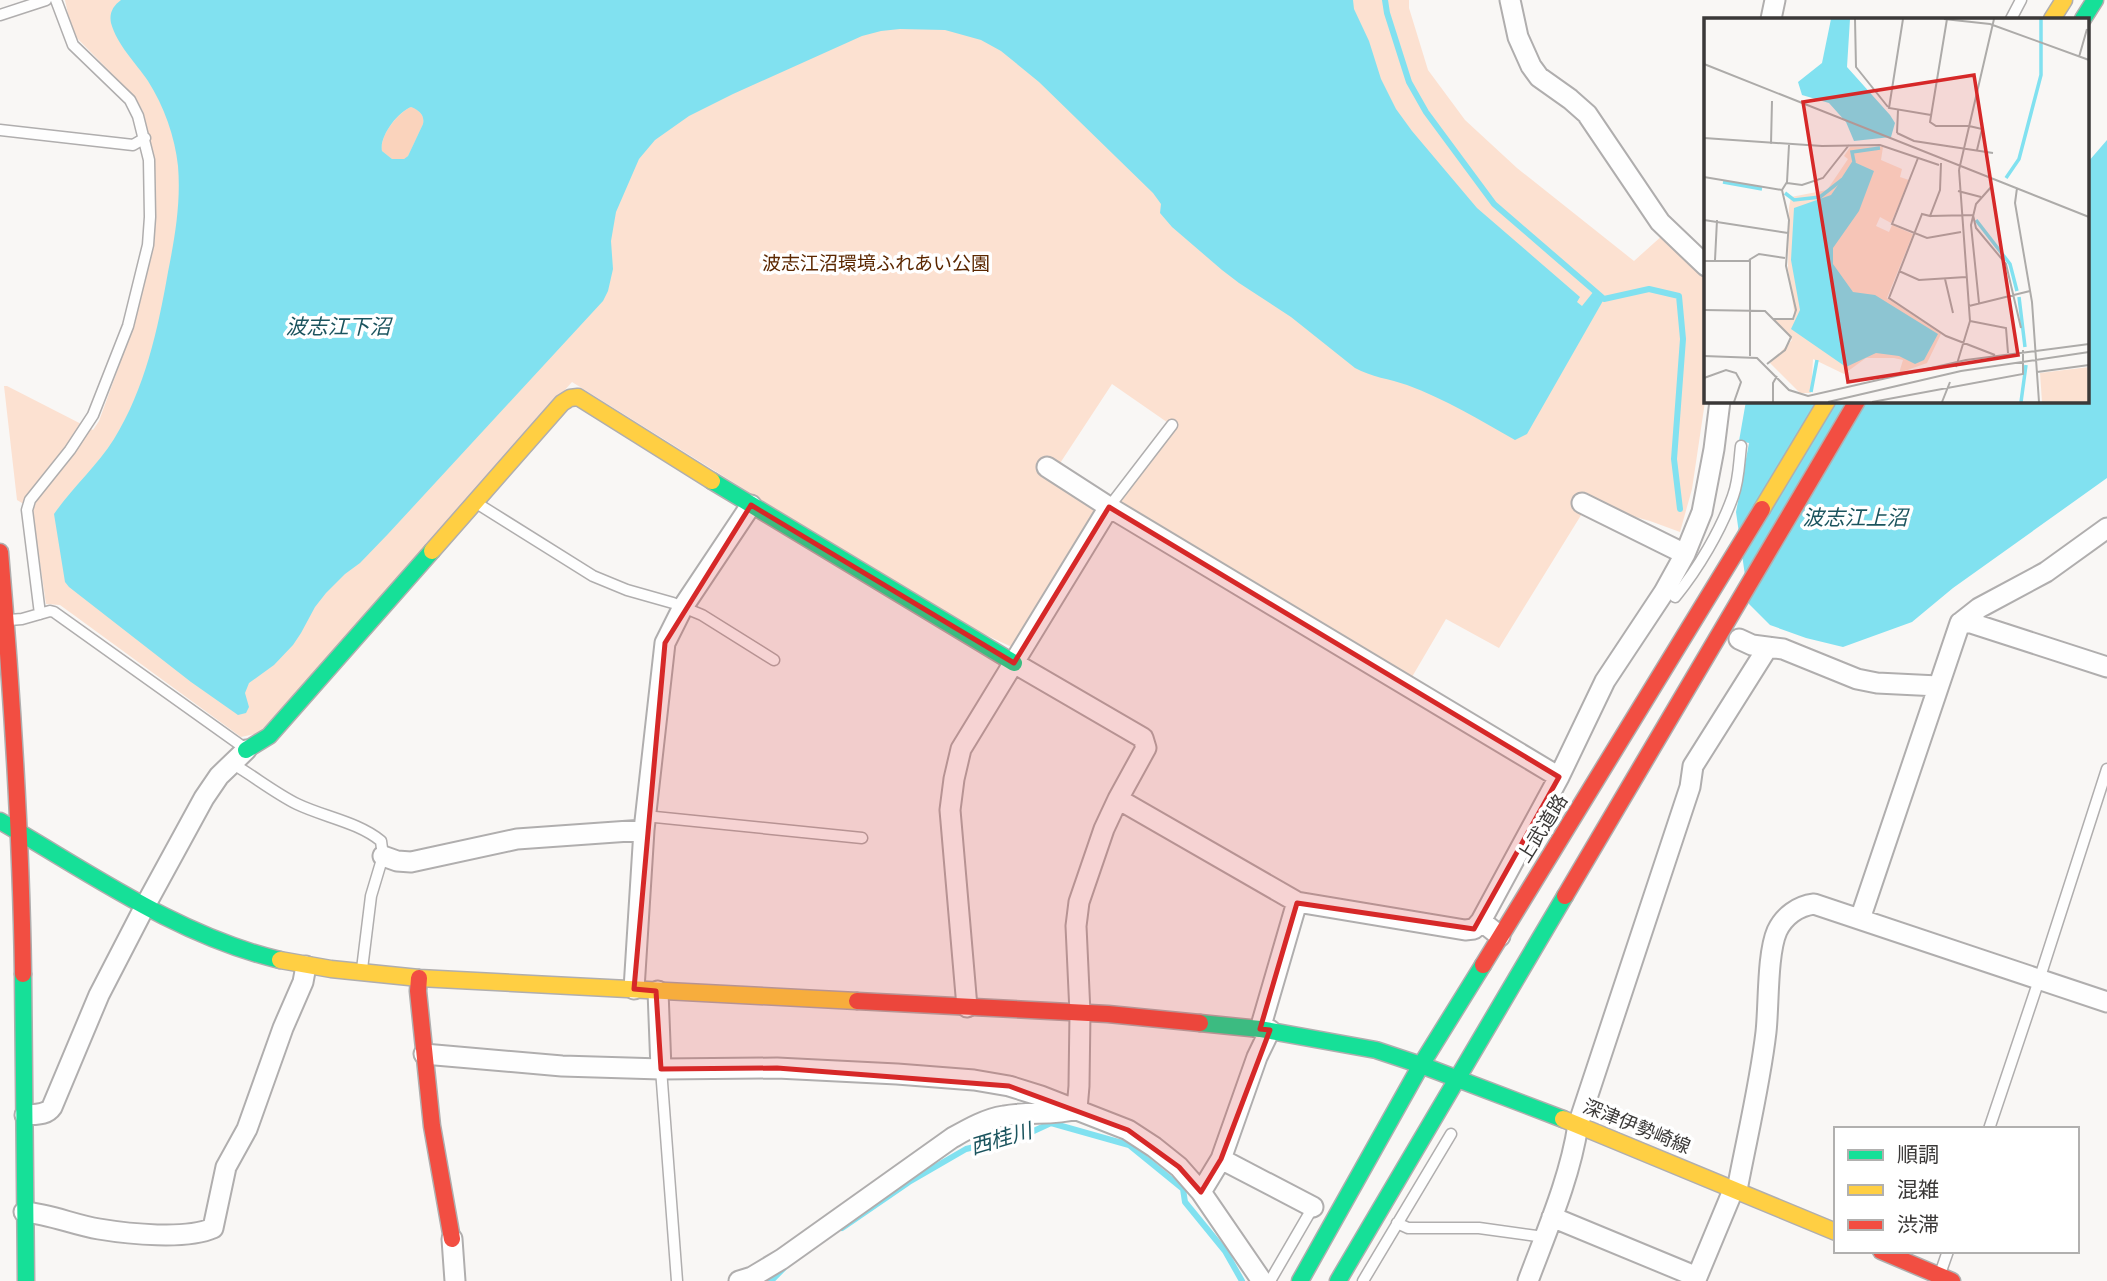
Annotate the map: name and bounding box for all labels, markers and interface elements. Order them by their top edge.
inset map [1704,18,2090,402]
park label: 波志江沼環境ふれあい公園 [762,251,990,277]
water label: 波志江下沼 [286,313,393,341]
water label: 波志江上沼 [1803,504,1910,532]
street label: 上武道路 [1512,789,1574,868]
street label: 深津伊勢崎線 [1579,1094,1694,1160]
water label: 西桂川 [967,1116,1037,1161]
legend [1834,1127,2079,1253]
text: 順調 [1897,1141,1939,1169]
text: 混雑 [1897,1176,1939,1204]
text: 渋滞 [1897,1211,1939,1239]

